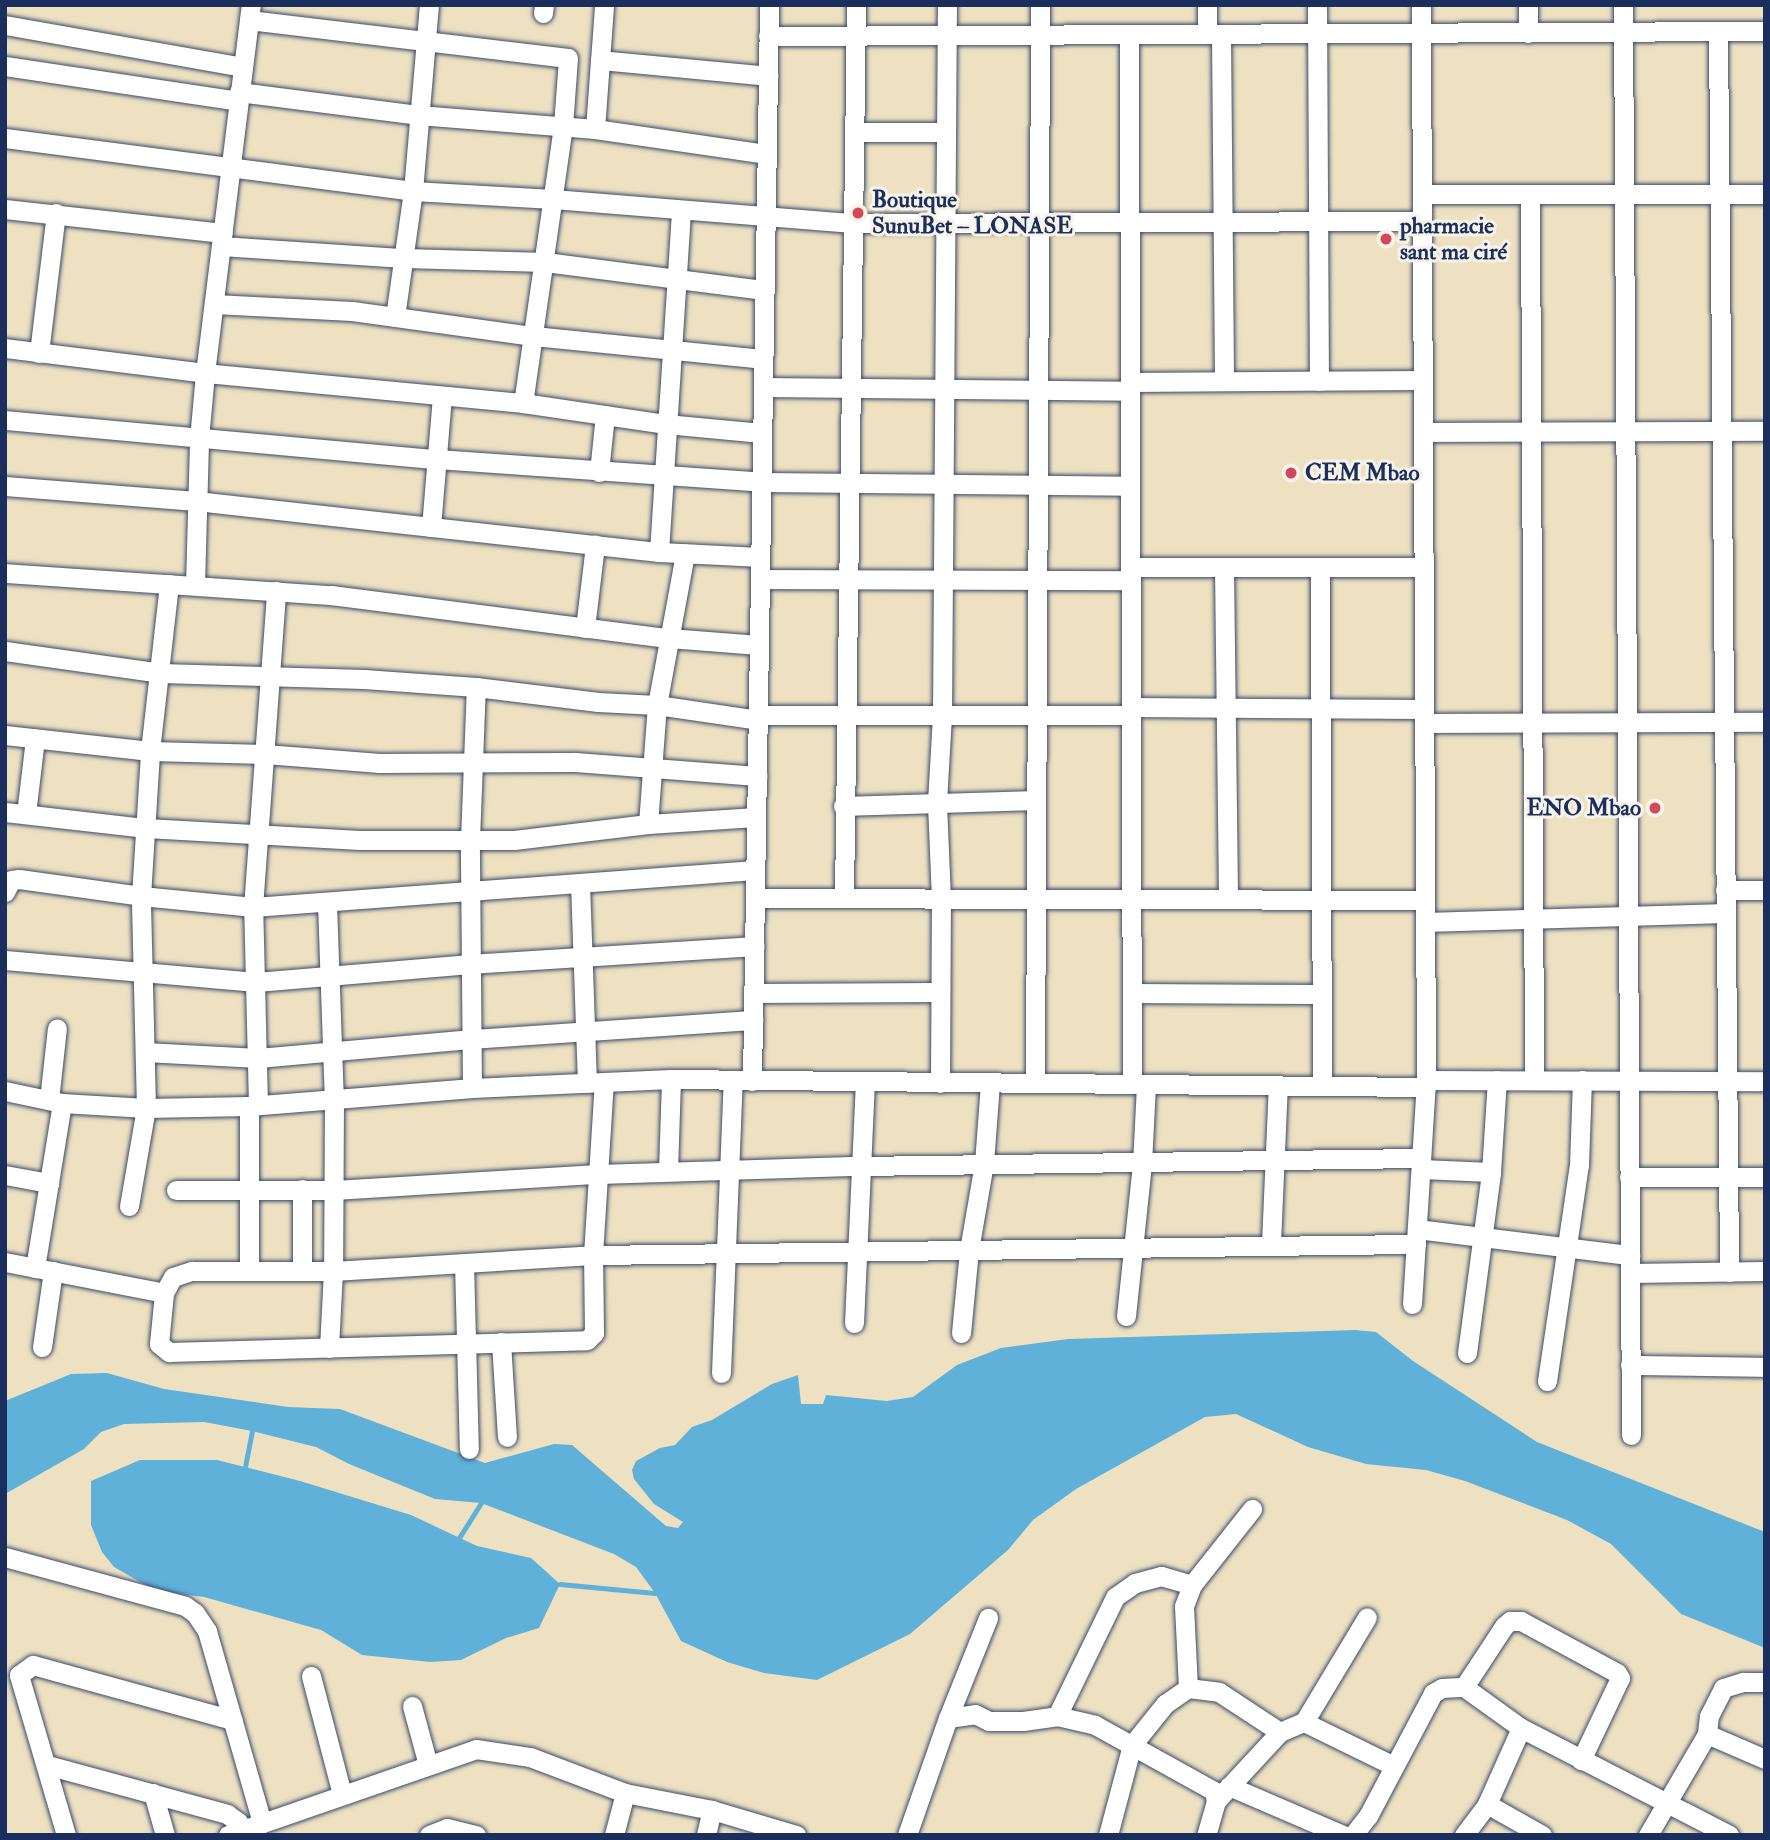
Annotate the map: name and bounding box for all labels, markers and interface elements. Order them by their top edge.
place label: Boutique SunuBet – LONASE [872,186,1073,240]
marker: Boutique SunuBet – LONASE [850,205,866,221]
place label: pharmacie sant ma ciré [1400,212,1507,266]
marker: pharmacie sant ma ciré [1378,231,1394,247]
place label: CEM Mbao [1305,459,1420,487]
marker: CEM Mbao [1283,465,1299,481]
place label: ENO Mbao [1527,794,1641,822]
marker: ENO Mbao [1647,800,1663,816]

